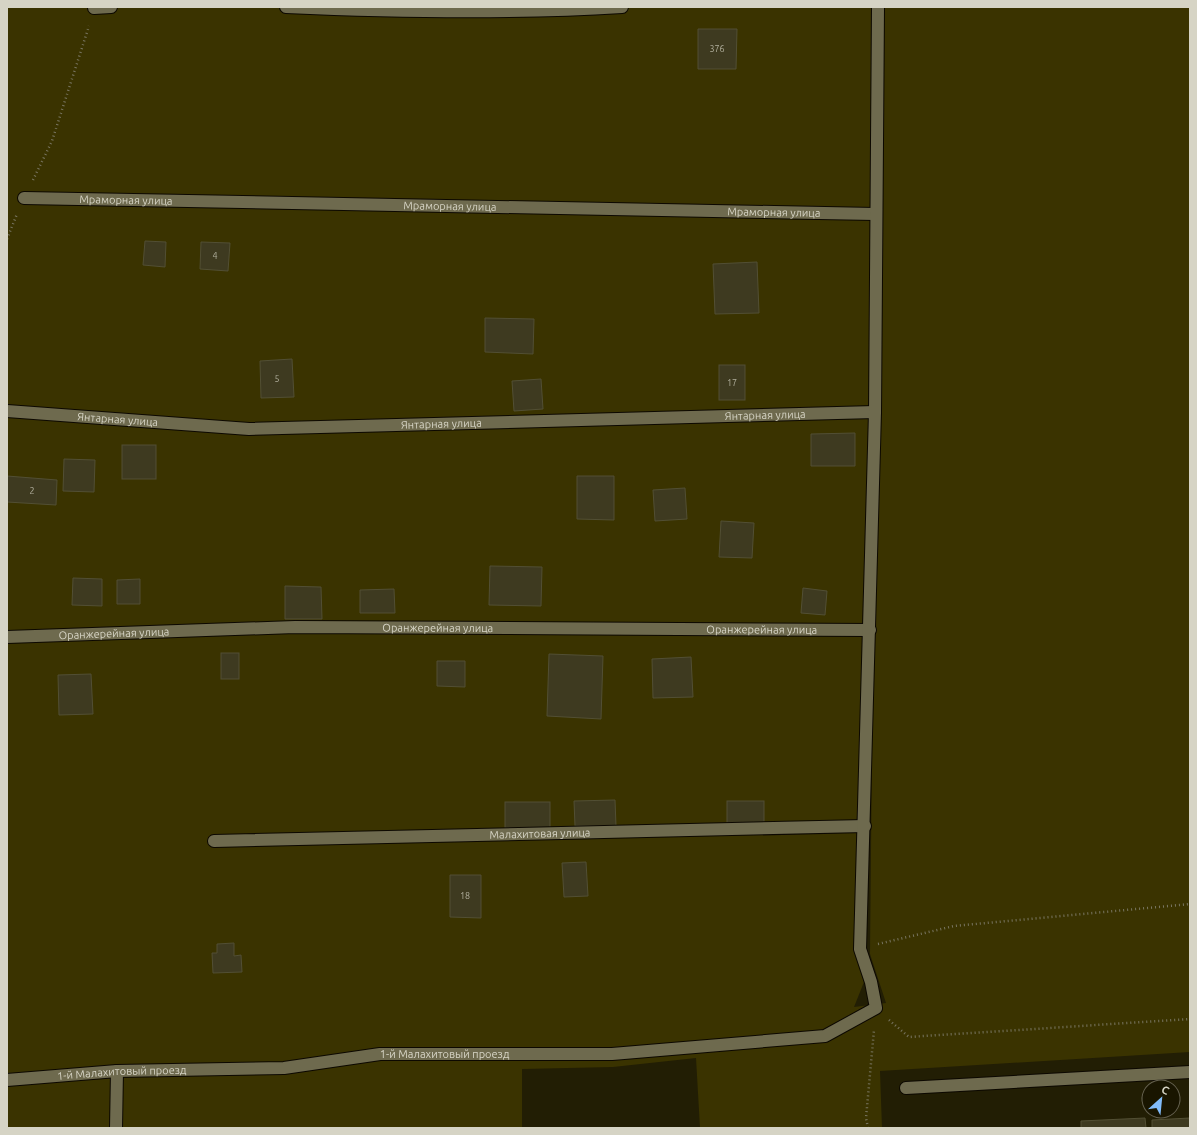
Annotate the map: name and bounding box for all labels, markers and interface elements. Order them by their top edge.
house number: 376 [709,44,725,54]
street label: Мраморная улица [79,193,173,207]
street label: Мраморная улица [403,199,497,213]
street label: Мраморная улица [727,205,821,219]
house number: 4 [212,251,218,261]
house number: 5 [274,374,280,384]
house number: 17 [727,378,737,388]
street label: Янтарная улица [725,408,806,422]
street label: Янтарная улица [77,410,159,428]
street label: Янтарная улица [401,417,482,431]
house number: 2 [29,486,35,496]
street label: Оранжерейная улица [382,621,493,634]
street label: Оранжерейная улица [706,623,817,636]
street label: Оранжерейная улица [58,625,170,641]
street label: Малахитовая улица [489,826,591,841]
house number: 18 [460,891,470,901]
street label: 1-й Малахитовый проезд [380,1048,510,1060]
street label: 1-й Малахитовый проезд [57,1064,187,1082]
north arrow [1141,1079,1181,1119]
text: С [1160,1083,1171,1097]

